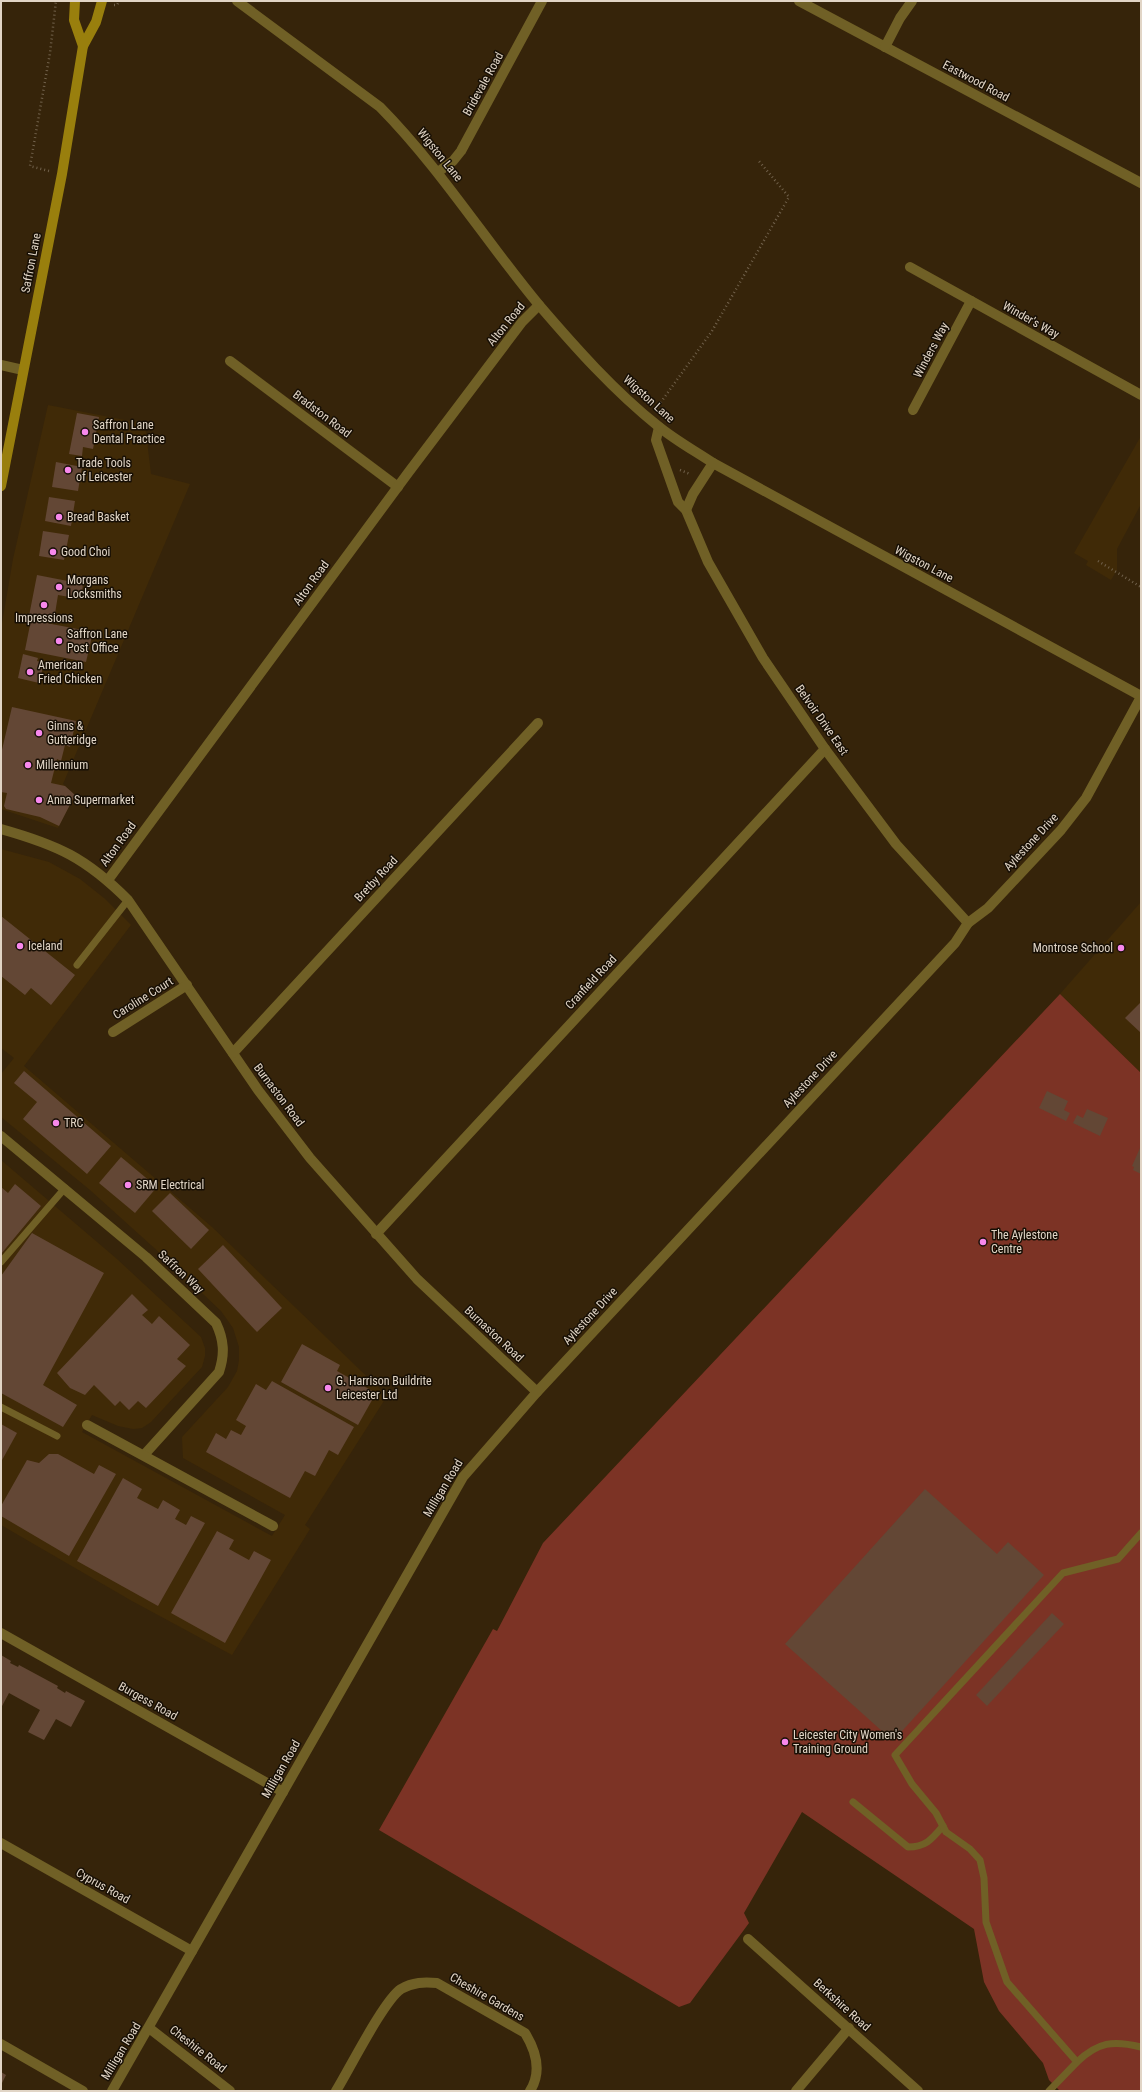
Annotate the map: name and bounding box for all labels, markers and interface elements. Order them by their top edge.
street label: Bridevale Road [460,50,506,118]
street label: Eastwood Road [940,58,1012,104]
street label: Wigston Lane [414,126,466,185]
street label: Saffron Lane [18,232,44,294]
street label: Alton Road [484,299,528,349]
street label: Winder's Way [1000,299,1062,341]
street label: Winders Way [911,320,951,380]
street label: Wigston Lane [620,372,678,426]
street label: Bradston Road [290,388,354,440]
place label: Saffron Lane Dental Practice [93,418,165,446]
marker: Saffron Lane Dental Practice [80,427,90,437]
place label: Trade Tools of Leicester [76,456,132,484]
marker: Trade Tools of Leicester [63,465,73,475]
place label: Bread Basket [67,510,130,524]
marker: Bread Basket [54,512,64,522]
street label: Wigston Lane [892,543,956,585]
place label: Good Choi [61,545,110,559]
marker: Good Choi [48,547,58,557]
street label: Alton Road [290,558,332,608]
place label: Morgans Locksmiths [67,573,122,601]
marker: Morgans Locksmiths [54,582,64,592]
marker: Impressions [39,600,49,610]
place label: Impressions [15,611,73,625]
place label: Saffron Lane Post Office [67,627,128,655]
marker: Saffron Lane Post Office [54,636,64,646]
place label: American Fried Chicken [38,658,102,686]
marker: American Fried Chicken [25,667,35,677]
street label: Belvoir Drive East [793,682,852,758]
place label: Ginns & Gutteridge [47,719,97,747]
marker: Ginns & Gutteridge [34,728,44,738]
place label: Millennium [36,758,88,772]
marker: Millennium [23,760,33,770]
place label: Anna Supermarket [47,793,135,807]
marker: Anna Supermarket [34,795,44,805]
street label: Aylestone Drive [1001,810,1061,873]
street label: Alton Road [97,819,139,869]
street label: Bretby Road [351,853,401,905]
place label: Iceland [28,939,62,953]
marker: Iceland [15,941,25,951]
place label: Montrose School [1033,941,1113,955]
marker: Montrose School [1116,943,1126,953]
street label: Cranfield Road [562,952,620,1012]
street label: Caroline Court [110,974,176,1022]
street label: Aylestone Drive [780,1047,840,1110]
street label: Burnaston Road [251,1061,307,1129]
place label: TRC [64,1116,84,1130]
marker: TRC [51,1118,61,1128]
place label: SRM Electrical [136,1178,204,1192]
marker: SRM Electrical [123,1180,133,1190]
place label: The Aylestone Centre [991,1228,1058,1256]
marker: The Aylestone Centre [978,1237,988,1247]
street label: Saffron Way [155,1247,207,1297]
street label: Aylestone Drive [560,1284,620,1347]
street label: Burnaston Road [462,1303,526,1365]
place label: G. Harrison Buildrite Leicester Ltd [336,1374,432,1402]
marker: G. Harrison Buildrite Leicester Ltd [323,1383,333,1393]
street label: Milligan Road [420,1457,466,1519]
street label: Burgess Road [116,1679,180,1723]
place label: Leicester City Women's Training Ground [793,1728,902,1756]
marker: Leicester City Women's Training Ground [780,1737,790,1747]
street label: Milligan Road [259,1738,303,1800]
street label: Cyprus Road [74,1865,132,1907]
street label: Cheshire Gardens [447,1970,527,2024]
street label: Berkshire Road [811,1976,873,2034]
street label: Milligan Road [98,2020,144,2082]
street label: Cheshire Road [167,2022,229,2076]

